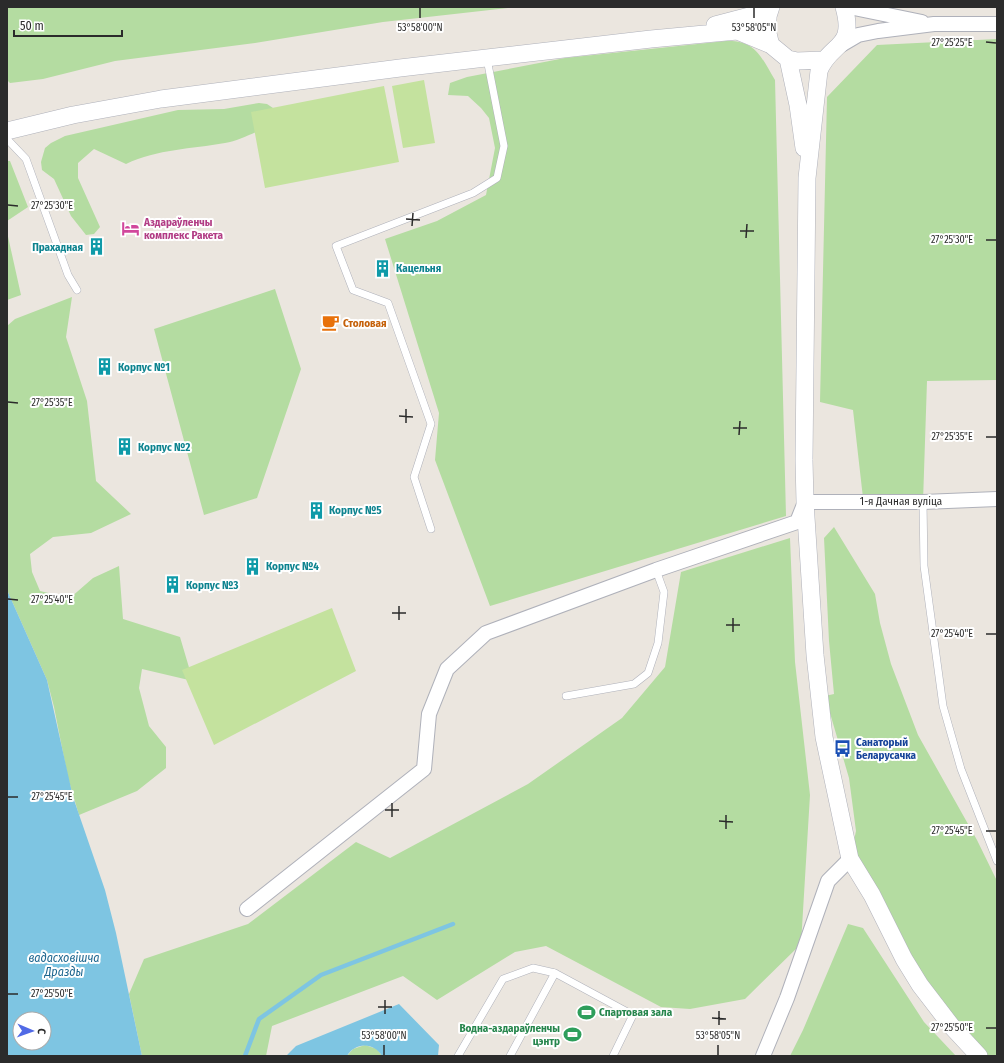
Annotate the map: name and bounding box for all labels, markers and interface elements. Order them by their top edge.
scale bar [14,12,122,38]
text: 50 m [20,19,44,33]
text: 53°58'00"N [397,22,443,34]
text: 53°58'05"N [732,22,776,34]
text: 27°25'25"E [931,37,973,49]
text: 27°25'30"E [31,200,73,212]
place label: Аздараўленчы комплекс Ракета [143,216,223,242]
hotel icon: Аздараўленчы комплекс Ракета [121,218,141,238]
text: 27°25'30"E [931,234,973,246]
building icon: Прахадная [86,237,106,257]
place label: Прахадная [32,241,83,254]
building icon: Кацельня [373,258,393,278]
place label: Кацельня [396,262,441,275]
cafe icon: Столовая [320,313,340,333]
place label: Столовая [343,317,387,330]
building icon: Корпус №1 [95,357,115,377]
place label: Корпус №1 [118,361,170,374]
text: 27°25'35"E [31,397,73,409]
text: 27°25'35"E [931,431,973,443]
building icon: Корпус №2 [115,437,135,457]
place label: Корпус №2 [138,441,190,454]
street label: 1-я Дачная вуліца [860,495,942,508]
building icon: Корпус №5 [306,500,326,520]
place label: Корпус №5 [329,504,382,517]
building icon: Корпус №4 [243,556,263,576]
place label: Корпус №4 [266,560,319,573]
building icon: Корпус №3 [163,575,183,595]
place label: Корпус №3 [186,579,238,592]
text: 27°25'40"E [31,594,73,606]
text: 27°25'40"E [931,628,973,640]
place label: Санаторый Беларусачка [856,736,917,762]
bus stop icon: Санаторый Беларусачка [833,738,853,758]
text: 27°25'45"E [32,791,73,803]
text: 27°25'45"E [932,825,973,837]
water label: вадасховішча Дразды [28,951,100,979]
text: 27°25'50"E [31,988,73,1000]
sports icon: Спартовая зала [576,1002,596,1022]
place label: Спартовая зала [599,1006,673,1019]
north arrow [12,1011,52,1051]
place label: Водна-аздараўленчы цэнтр [459,1022,560,1048]
text: 27°25'50"E [931,1022,973,1034]
sports icon: Водна-аздараўленчы цэнтр [563,1024,583,1044]
text: С [35,1028,48,1035]
text: 53°58'00"N [361,1030,407,1042]
text: 53°58'05"N [696,1030,740,1042]

